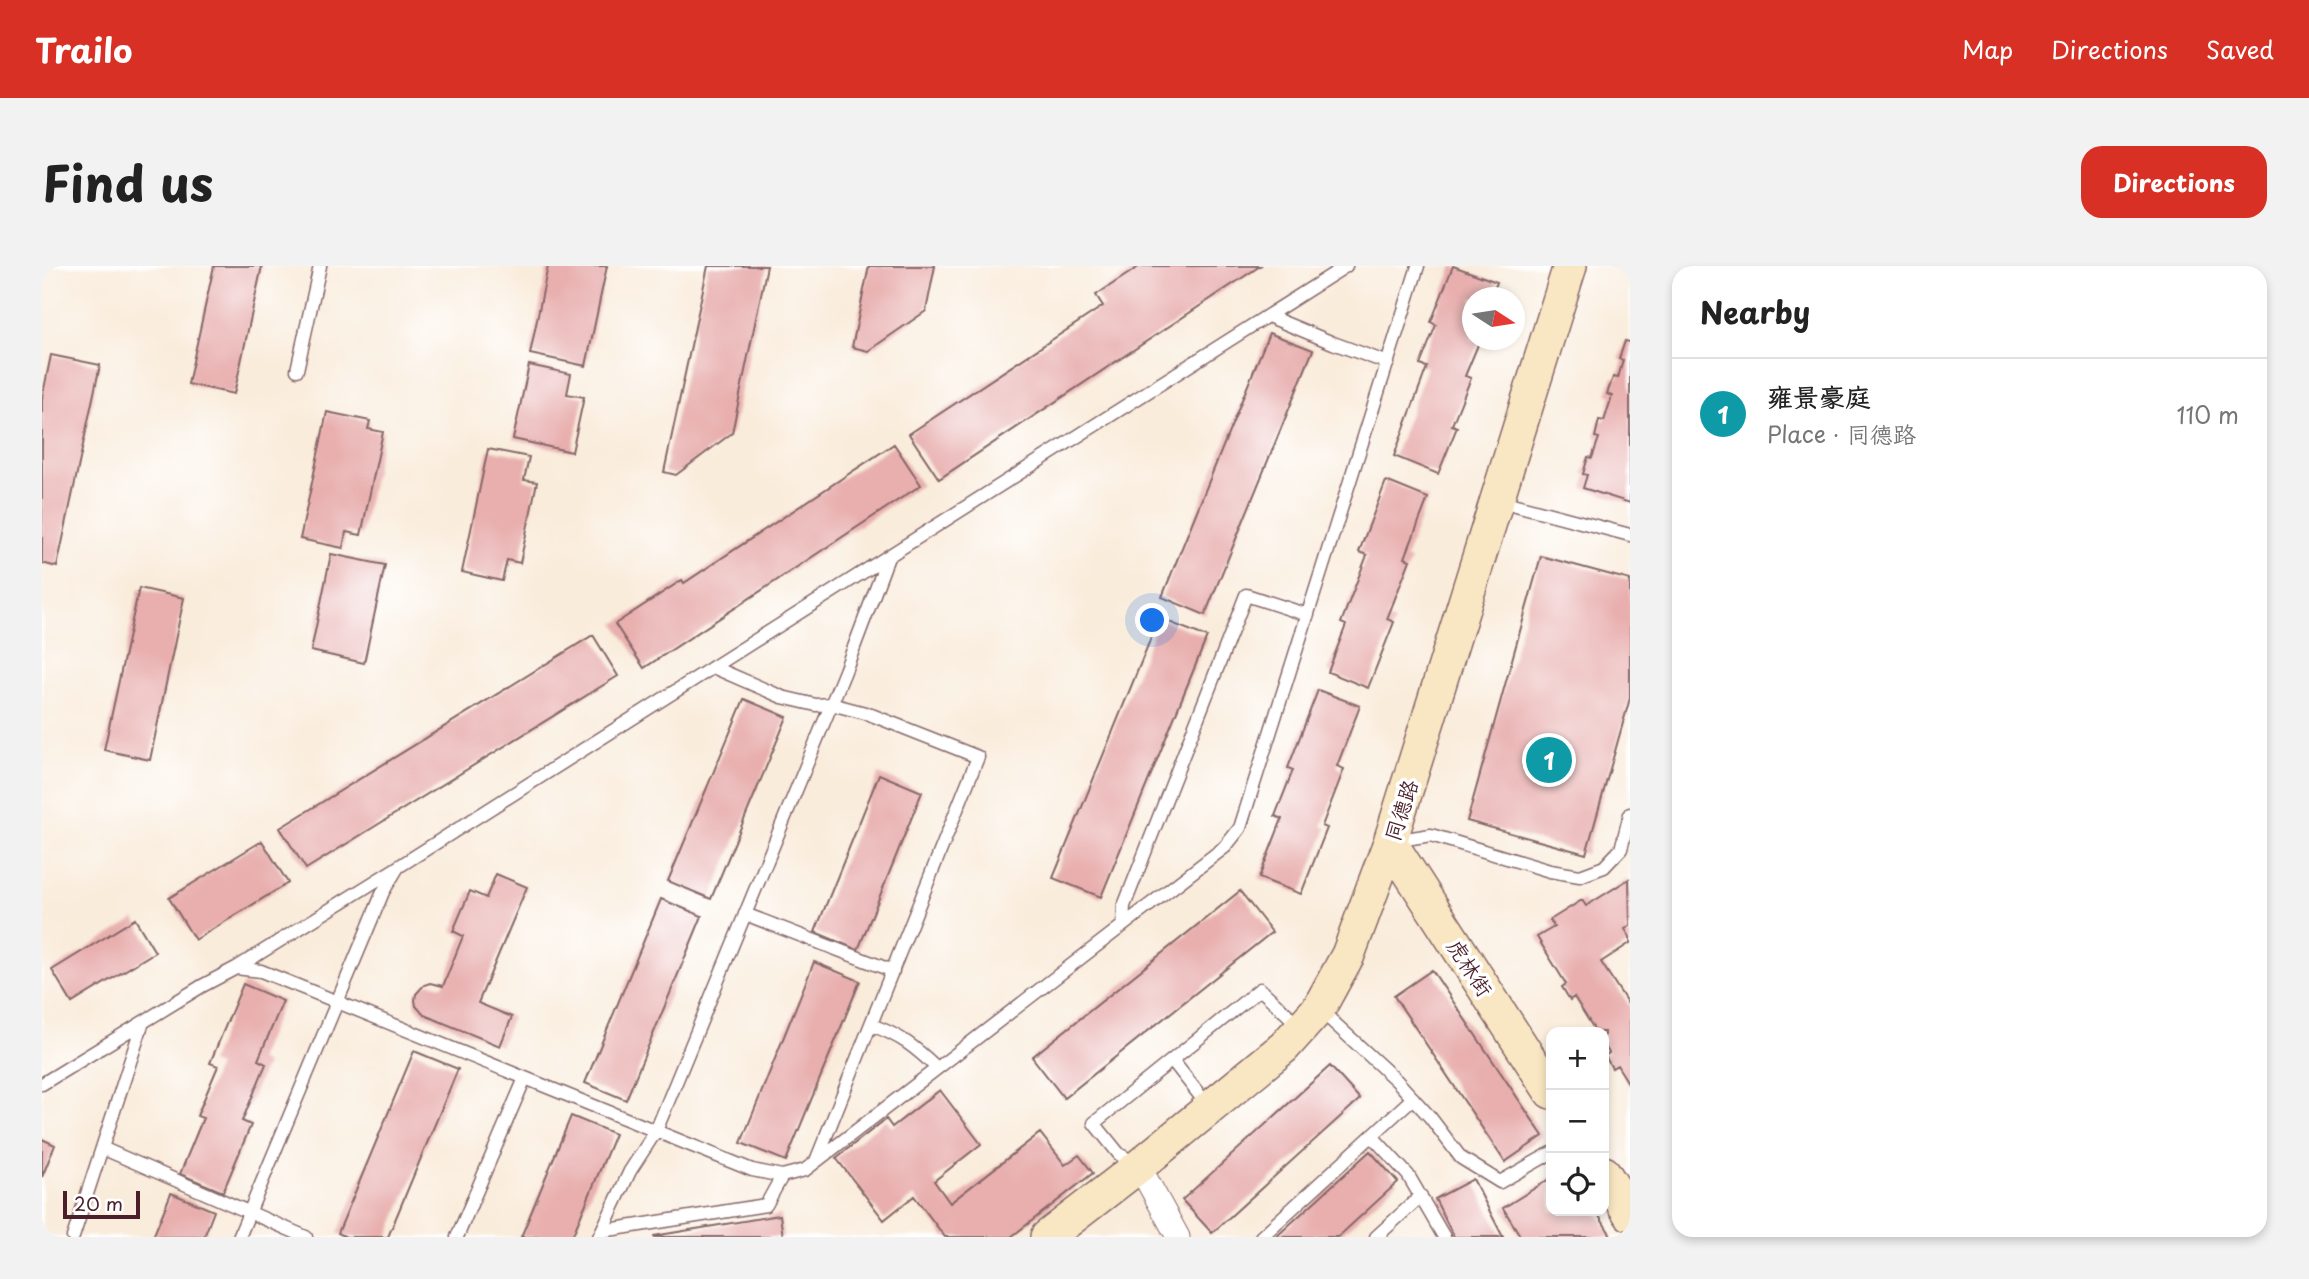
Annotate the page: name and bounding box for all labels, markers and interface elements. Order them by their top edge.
text: Trailo [35,24,132,74]
text: Map [1962,31,2013,67]
text: Directions [2051,31,2168,67]
text: Saved [2206,31,2274,67]
text: Find us [42,145,213,219]
button: Directions [2081,146,2267,218]
north arrow [1462,287,1525,350]
text: Nearby [1700,289,1810,334]
text: 雍景豪庭 [1767,377,1871,416]
text: 1 [1718,397,1729,432]
text: 110 m [2177,397,2239,432]
text: Place · 同德路 [1767,416,1916,451]
your location [1135,603,1169,637]
pin: 1 [1526,734,1572,786]
street label: 同德路 [1375,775,1425,845]
street label: 虎林街 [1440,932,1502,1002]
map controls [1546,1027,1609,1216]
button: + [1546,1027,1609,1090]
button: − [1546,1090,1609,1153]
button: locate [1546,1153,1609,1216]
scale bar [63,1188,140,1220]
text: 20 m [74,1189,123,1217]

